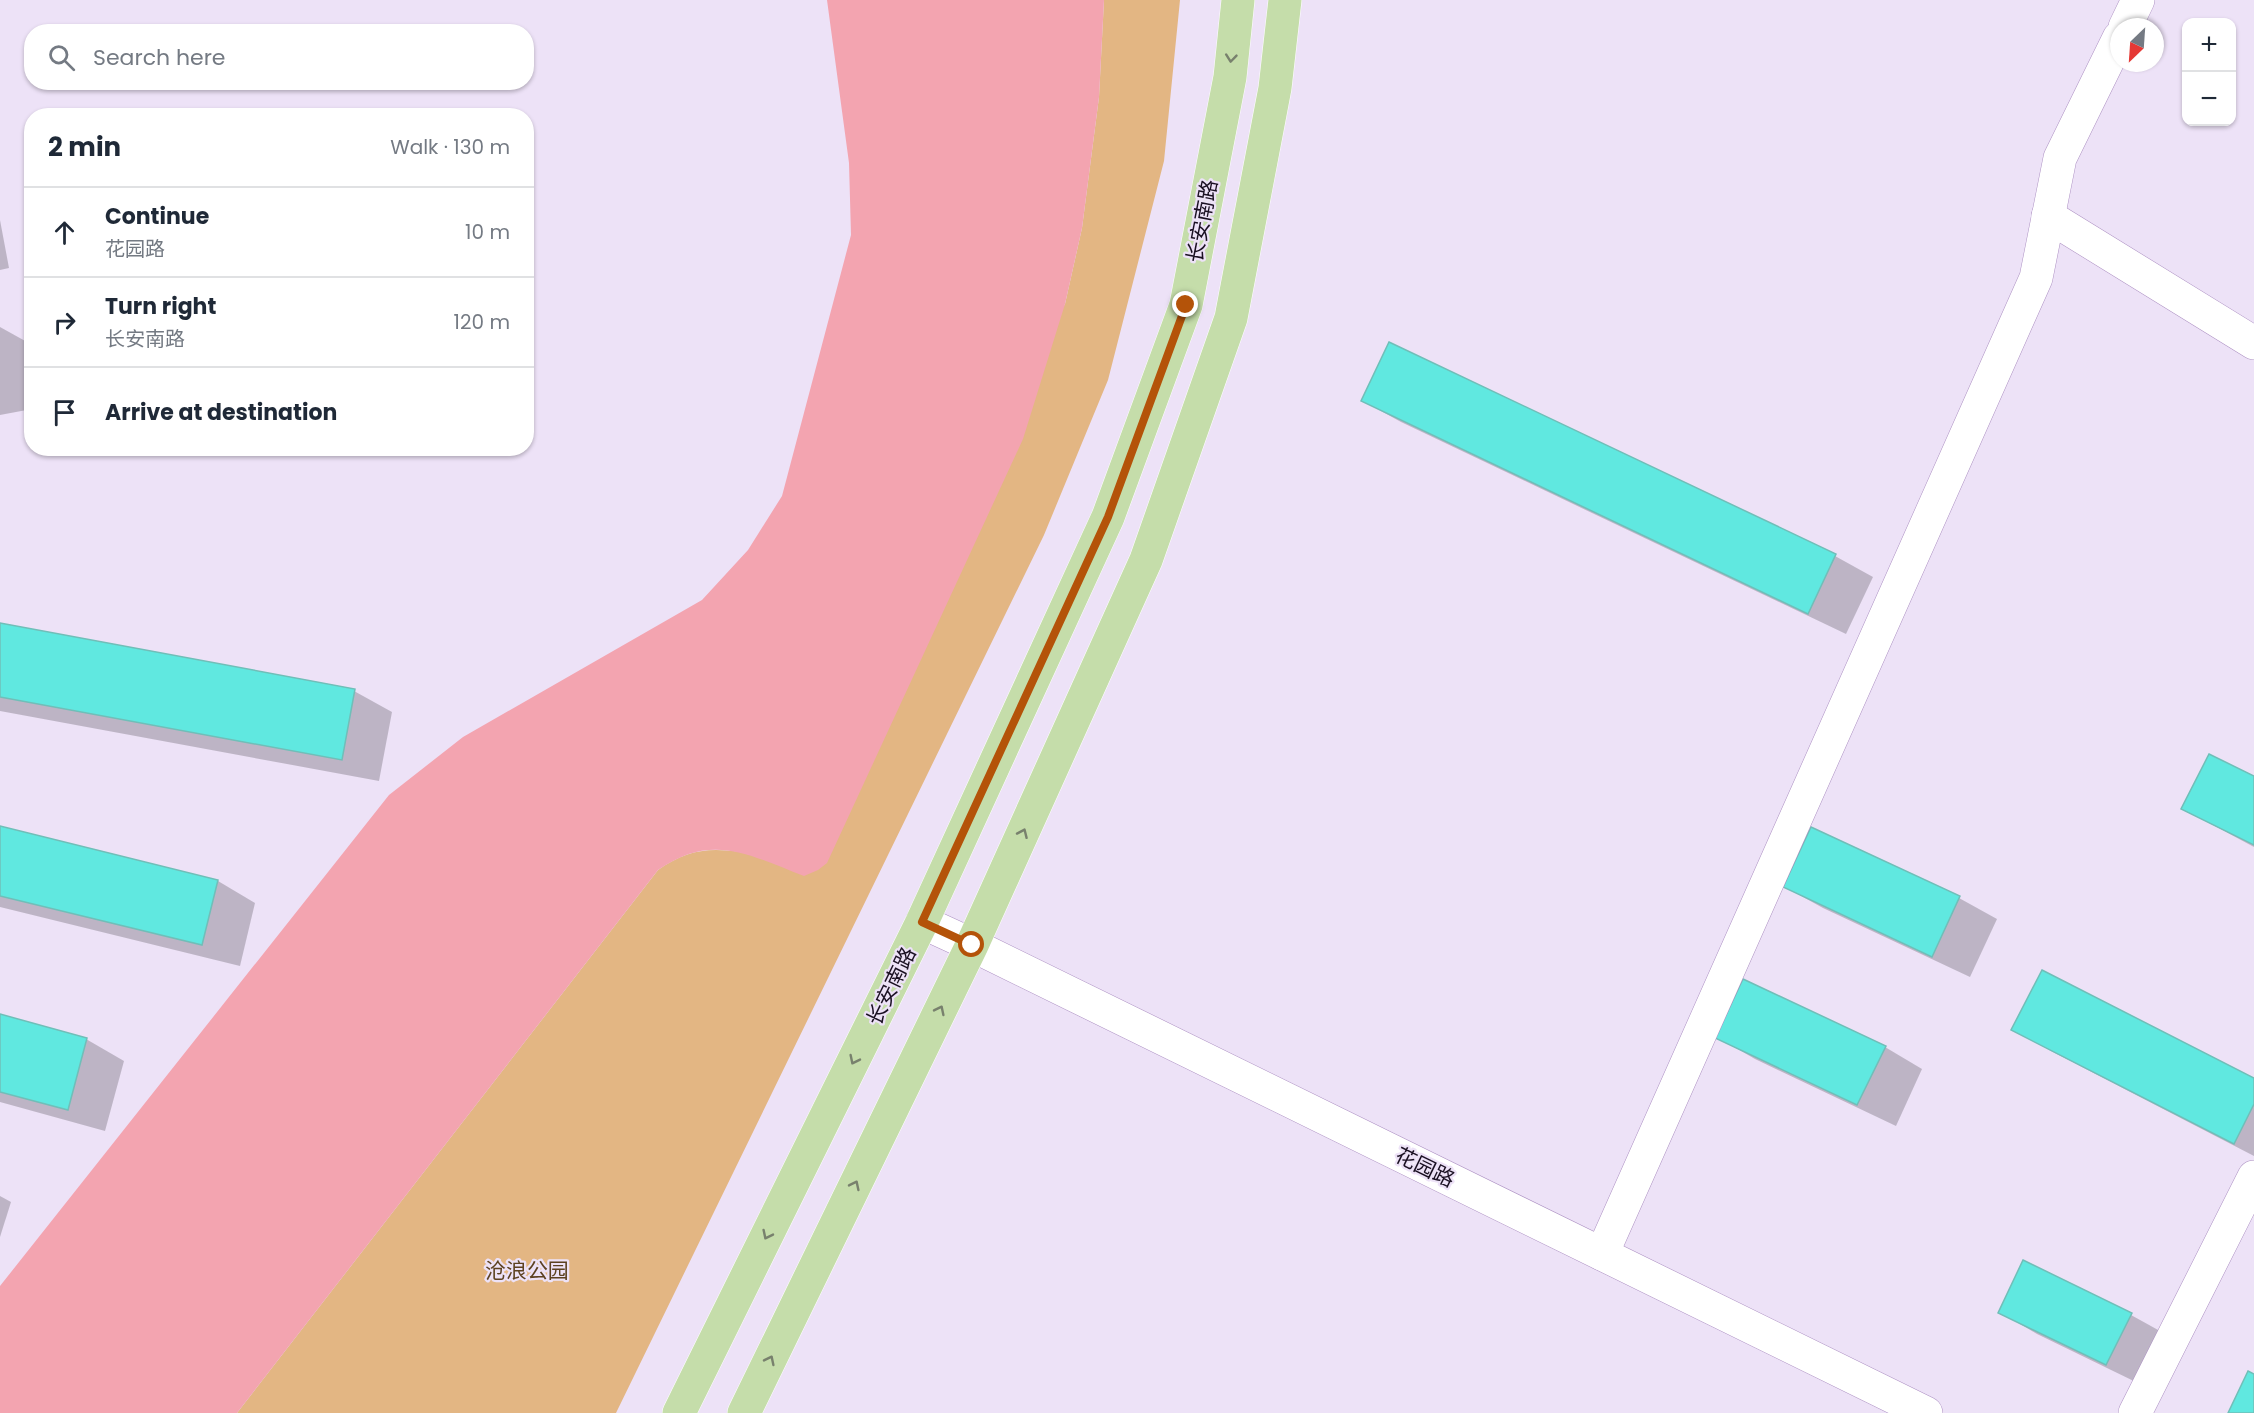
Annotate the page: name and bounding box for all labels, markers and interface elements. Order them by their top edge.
north arrow [2110,18,2164,72]
map controls [2182,18,2236,126]
button: + [2182,18,2236,72]
search box [24,24,534,90]
icon: search [45,41,78,74]
text: Search here [93,42,226,73]
one-way arrow [1226,54,1238,63]
button: − [2182,72,2236,126]
text: 2 min [48,129,121,165]
text: Walk · 130 m [390,133,510,161]
street label: 长安南路 [1180,177,1224,265]
text: Continue [105,201,209,232]
icon: ahead [48,216,81,249]
text: 10 m [465,218,510,246]
text: 花园路 [105,235,165,263]
text: Turn right [105,291,216,322]
route end [1172,291,1198,317]
icon: right [48,306,81,339]
text: 120 m [454,308,510,336]
text: 长安南路 [105,325,185,353]
icon: arrive [48,396,81,429]
text: Arrive at destination [105,397,337,428]
one-way arrow [1015,828,1027,839]
route start [958,931,984,957]
street label: 长安南路 [860,942,922,1030]
one-way arrow [933,1005,945,1016]
one-way arrow [849,1054,861,1065]
street label: 花园路 [1390,1140,1460,1194]
one-way arrow [848,1180,860,1191]
one-way arrow [763,1229,775,1240]
park label: 沧浪公园 [485,1256,569,1285]
one-way arrow [763,1356,774,1367]

